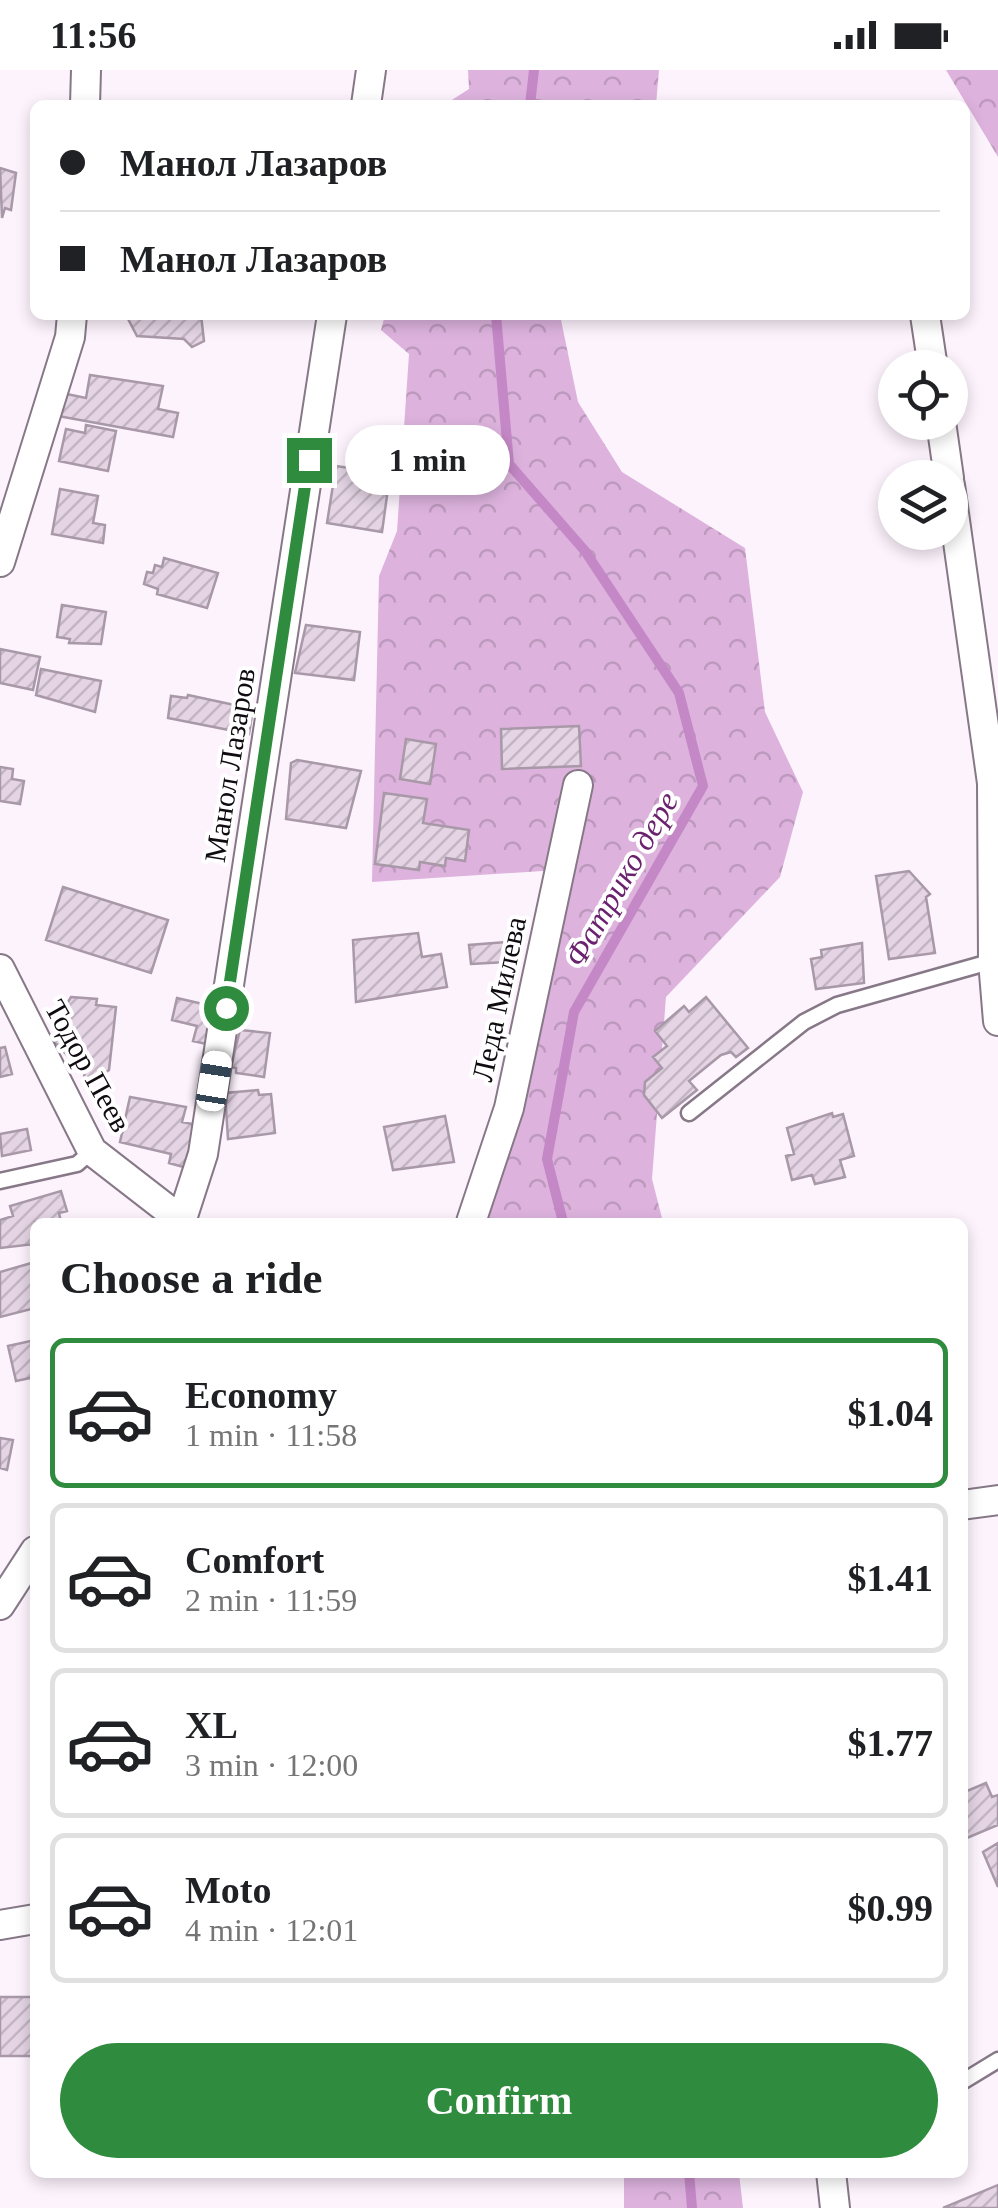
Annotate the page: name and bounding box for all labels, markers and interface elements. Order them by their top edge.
text: 11:56 [50,14,137,56]
text: Манол Лазаров [120,142,387,184]
text: Манол Лазаров [120,238,387,280]
map controls [878,350,968,550]
button: locate [878,350,968,440]
callout: 1 min [344,425,509,495]
route end [287,438,332,483]
text: 1 min [389,442,466,478]
button: layers [878,460,968,550]
street label: Манол Лазаров [198,665,261,864]
water label: Фатрико дере [557,785,685,973]
street label: Леда Милева [465,914,532,1084]
route start [204,986,249,1031]
street label: Тодор Пеев [39,994,138,1137]
car [194,1049,234,1113]
text: Choose a ride [60,1253,323,1303]
icon: car [65,1368,155,1458]
text: Economy [185,1374,337,1416]
text: $1.04 [848,1392,933,1434]
text: 1 min · 11:58 [185,1417,357,1453]
icon: car [65,1533,155,1623]
text: Comfort [185,1539,324,1581]
text: $1.41 [848,1557,933,1599]
text: 2 min · 11:59 [185,1582,357,1618]
icon: car [65,1698,155,1788]
text: XL [185,1704,238,1746]
text: $1.77 [848,1722,933,1764]
text: 3 min · 12:00 [185,1747,358,1783]
icon: car [65,1863,155,1953]
text: Moto [185,1869,272,1911]
text: $0.99 [848,1887,933,1929]
text: 4 min · 12:01 [185,1912,358,1948]
button: Confirm [60,2043,938,2158]

